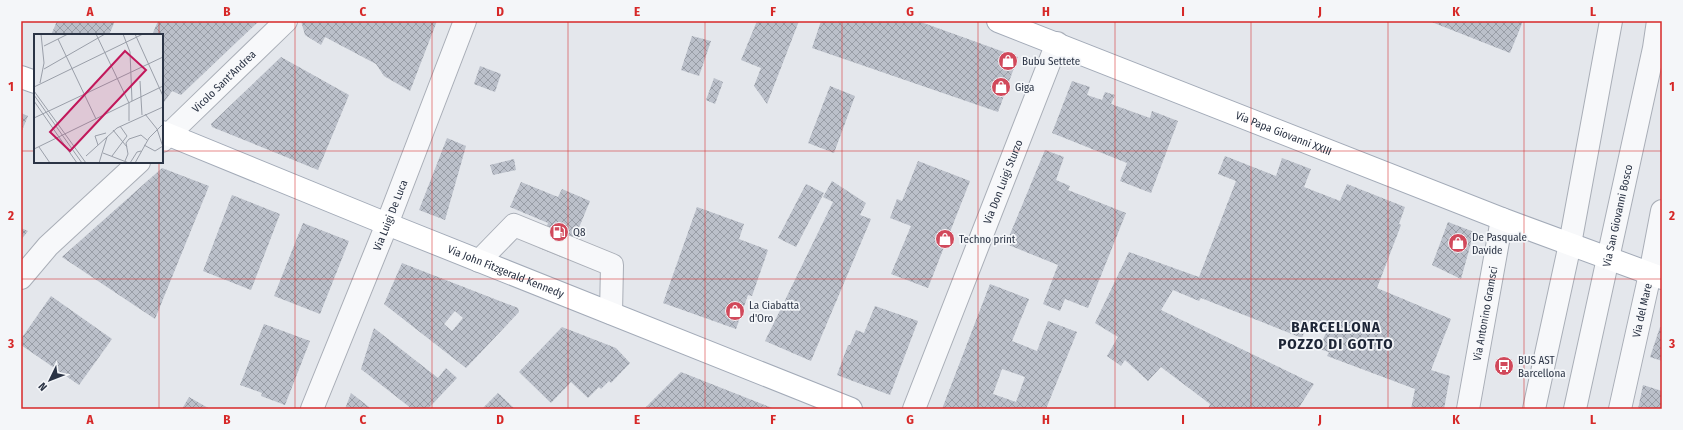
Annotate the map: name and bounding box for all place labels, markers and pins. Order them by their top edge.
shop icon: Bubu Settete [997,50,1019,72]
place label: Bubu Settete [1022,55,1080,68]
shop icon: Giga [990,76,1012,98]
place label: Giga [1015,81,1034,94]
fuel station icon: Q8 [548,221,570,243]
place label: Q8 [573,226,586,239]
shop icon: Techno print [934,228,956,250]
place label: De Pasquale Davide [1472,231,1527,257]
shop icon: De Pasquale Davide [1447,232,1469,254]
place label: Techno print [959,233,1016,246]
place label: La Ciabatta d'Oro [749,299,799,325]
shop icon: La Ciabatta d'Oro [724,300,746,322]
place label: BUS AST Barcellona [1518,354,1566,380]
bus stop icon: BUS AST Barcellona [1493,355,1515,377]

